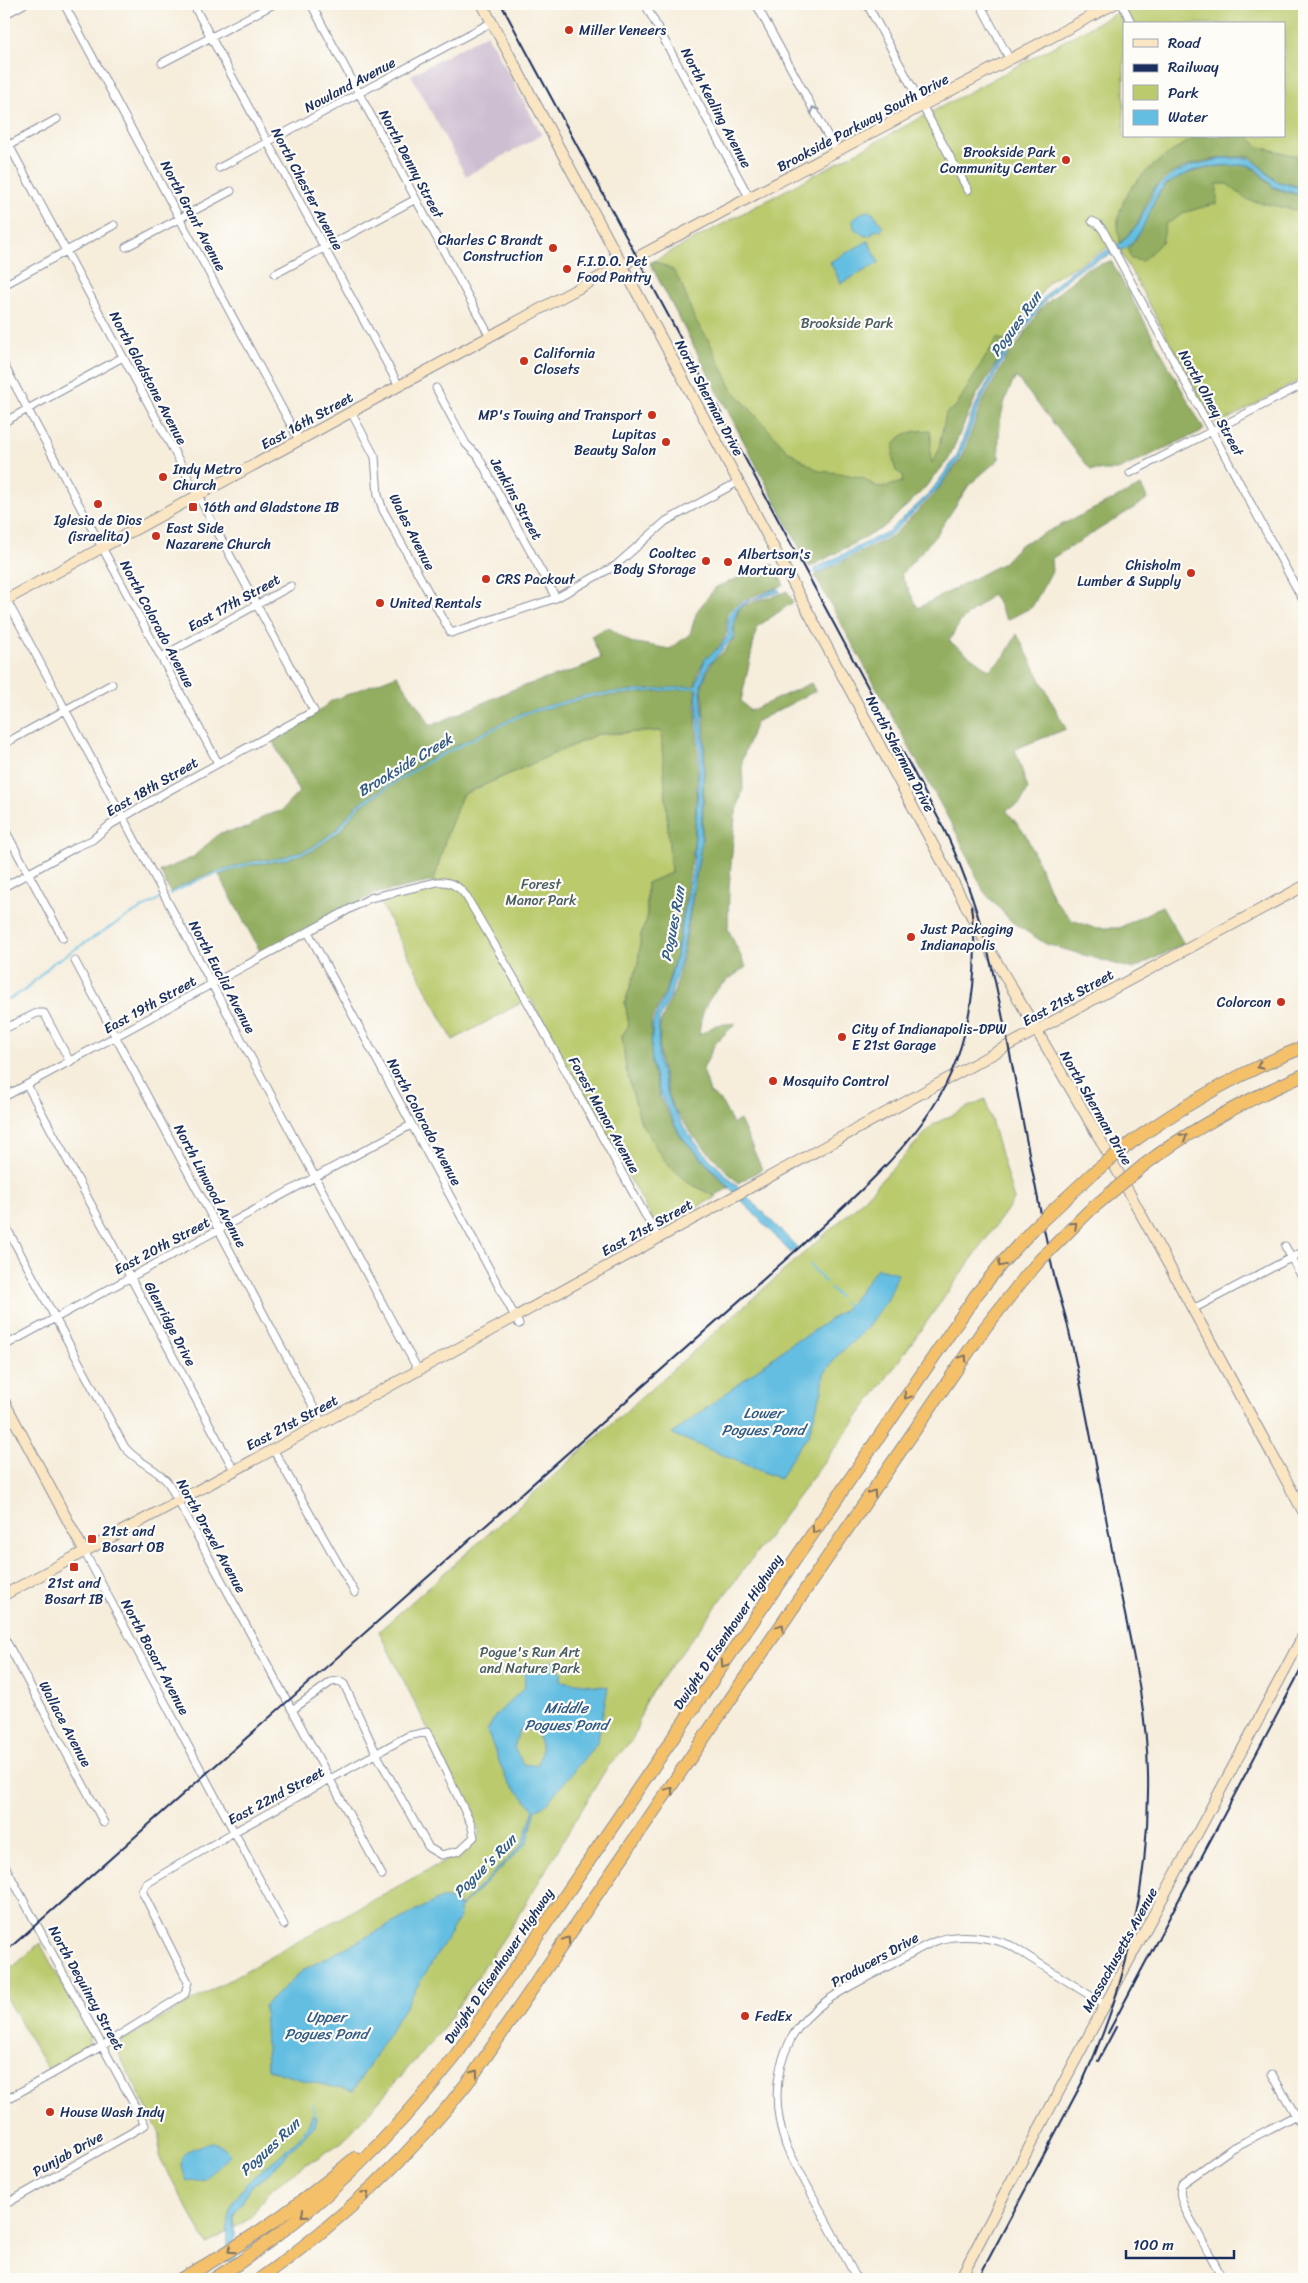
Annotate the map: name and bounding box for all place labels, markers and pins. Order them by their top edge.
place label: Miller Veneers [579,18,666,43]
marker: Miller Veneers [563,24,575,36]
place label: Brookside Park Community Center [940,140,1057,181]
marker: Brookside Park Community Center [1060,154,1072,166]
place label: Charles C Brandt Construction [438,228,543,269]
marker: Charles C Brandt Construction [547,242,559,254]
place label: F.I.D.O. Pet Food Pantry [577,249,652,290]
marker: F.I.D.O. Pet Food Pantry [561,263,573,275]
place label: California Closets [534,341,596,382]
marker: California Closets [518,355,530,367]
place label: MP's Towing and Transport [478,403,643,428]
marker: MP's Towing and Transport [646,409,658,421]
place label: Lupitas Beauty Salon [574,422,656,463]
marker: Lupitas Beauty Salon [660,436,672,448]
place label: Indy Metro Church [172,457,242,498]
marker: Indy Metro Church [157,471,169,483]
place label: 16th and Gladstone IB [203,495,339,520]
marker: Iglesia de Dios (israelita) [92,498,104,510]
marker: 16th and Gladstone IB [187,501,199,513]
place label: Iglesia de Dios (israelita) [53,508,142,549]
place label: East Side Nazarene Church [166,516,271,557]
marker: East Side Nazarene Church [150,530,162,542]
place label: Cooltec Body Storage [613,541,696,582]
place label: Albertson's Mortuary [737,542,811,583]
place label: Chisholm Lumber & Supply [1077,553,1182,594]
marker: Cooltec Body Storage [700,555,712,567]
marker: Albertson's Mortuary [722,556,734,568]
place label: CRS Packout [496,567,576,592]
marker: Chisholm Lumber & Supply [1185,567,1197,579]
marker: CRS Packout [480,573,492,585]
place label: United Rentals [390,591,482,616]
marker: United Rentals [374,597,386,609]
place label: Just Packaging Indianapolis [920,917,1014,958]
marker: Just Packaging Indianapolis [905,931,917,943]
place label: Colorcon [1217,990,1271,1015]
marker: Colorcon [1275,996,1287,1008]
place label: City of Indianapolis-DPW E 21st Garage [852,1017,1007,1058]
marker: City of Indianapolis-DPW E 21st Garage [836,1031,848,1043]
place label: Mosquito Control [783,1069,890,1094]
marker: Mosquito Control [767,1075,779,1087]
place label: 21st and Bosart OB [102,1519,165,1560]
marker: 21st and Bosart OB [86,1533,98,1545]
marker: 21st and Bosart IB [68,1561,80,1573]
place label: 21st and Bosart IB [45,1571,104,1612]
place label: FedEx [755,2004,793,2029]
marker: FedEx [739,2010,751,2022]
place label: House Wash Indy [60,2100,165,2125]
marker: House Wash Indy [44,2106,56,2118]

